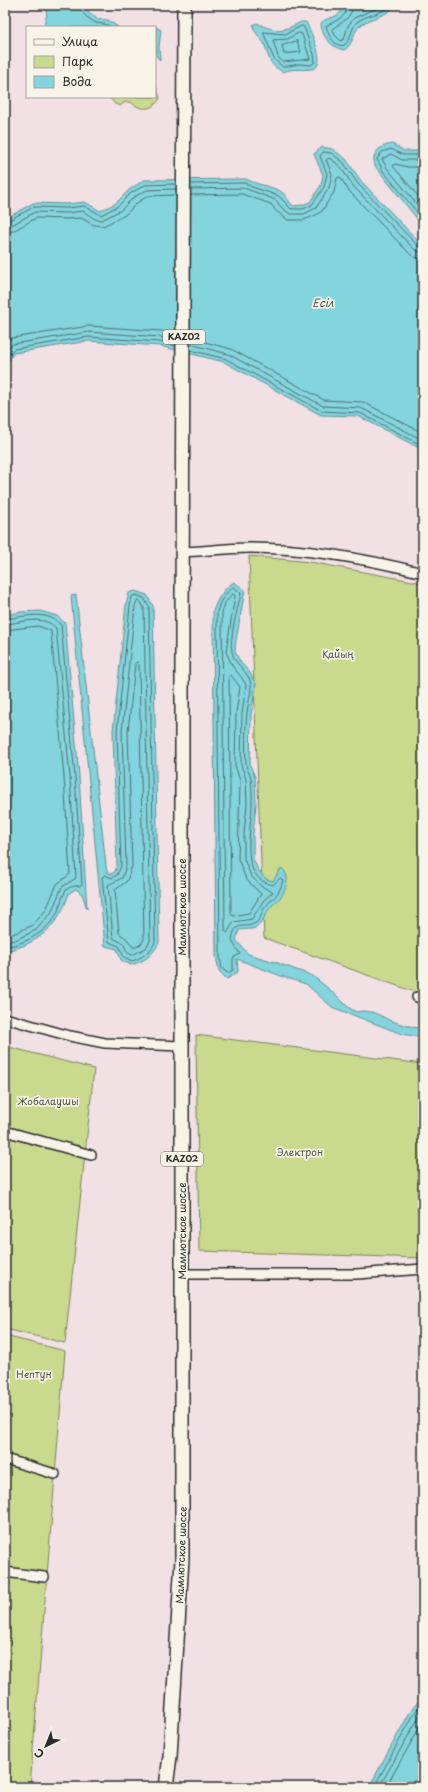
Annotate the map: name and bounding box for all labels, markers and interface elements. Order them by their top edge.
legend [26,26,156,98]
text: Улица [62,32,98,50]
text: Парк [62,52,94,70]
text: Вода [62,72,92,90]
water label: Есіл [312,294,334,311]
road number: KAZ02 [163,330,205,344]
park label: Қайың [322,646,354,661]
street label: Мамлютское шоссе [174,858,189,956]
park label: Жобалаушы [17,1093,79,1108]
park label: Электрон [277,1144,323,1159]
road number: KAZ02 [161,1152,203,1166]
street label: Мамлютское шоссе [174,1182,189,1280]
park label: Нептун [16,1366,52,1381]
street label: Мамлютское шоссе [171,1506,190,1604]
north arrow [26,1726,66,1766]
text: С [30,1745,48,1763]

